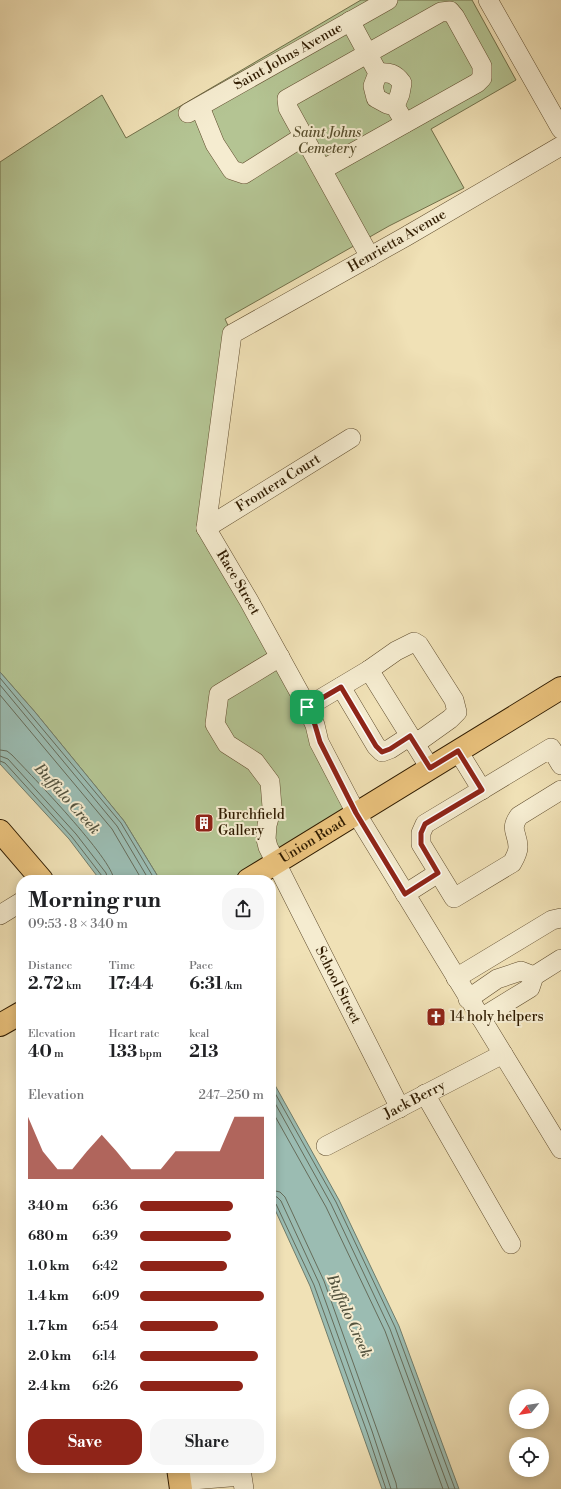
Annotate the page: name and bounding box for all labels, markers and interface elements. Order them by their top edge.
street label: Saint Johns Avenue [231,19,346,94]
park label: Saint Johns Cemetery [293,124,361,158]
street label: Henrietta Avenue [344,205,450,277]
street label: Frontera Court [233,450,324,516]
street label: Race Street [212,547,264,618]
pin [290,690,324,724]
icon: arrive [296,696,318,718]
water label: Buffalo Creek [29,759,104,839]
place label: Burchfield Gallery [217,806,285,840]
building icon: Burchfield Gallery [193,812,215,834]
street label: Union Road [276,813,349,867]
text: Morning run [28,887,161,914]
button: share [222,888,264,930]
text: 09:53 · 8 × 340 m [28,916,128,932]
street label: School Street [311,943,365,1027]
text: Distance [28,959,72,973]
text: Time [109,959,135,973]
text: Pace [189,959,213,973]
text: 2.72 [28,973,64,995]
text: 17:44 [109,973,154,995]
text: 6:31 [189,973,223,995]
text: km [64,979,81,993]
text: /km [223,979,242,993]
church icon: 14 holy helpers [425,1006,447,1028]
place label: 14 holy helpers [450,1008,544,1026]
text: Elevation [28,1027,76,1041]
text: Heart rate [109,1027,159,1041]
text: kcal [189,1027,209,1041]
text: 40 [28,1041,52,1063]
text: 133 [109,1041,137,1063]
text: 213 [189,1041,219,1063]
text: m [52,1047,64,1061]
text: bpm [137,1047,162,1061]
street label: Jack Berry [380,1076,449,1124]
text: Elevation [28,1087,84,1103]
text: 247–250 m [198,1087,264,1103]
text: 340 m [28,1198,68,1214]
text: 6:36 [92,1198,118,1214]
text: 680 m [28,1228,68,1244]
text: 6:39 [92,1228,118,1244]
text: 1.0 km [28,1258,69,1274]
text: 6:42 [92,1258,118,1274]
water label: Buffalo Creek [322,1270,376,1361]
text: 1.4 km [28,1288,69,1304]
text: 6:09 [92,1288,119,1304]
text: 1.7 km [28,1318,68,1334]
text: 6:54 [92,1318,118,1334]
text: 2.0 km [28,1348,71,1364]
text: 6:14 [92,1348,116,1364]
text: 2.4 km [28,1378,70,1394]
text: 6:26 [92,1378,118,1394]
north arrow [509,1389,549,1429]
map controls [509,1389,549,1477]
button: Save [28,1419,142,1465]
button: Share [150,1419,264,1465]
button: locate [509,1437,549,1477]

